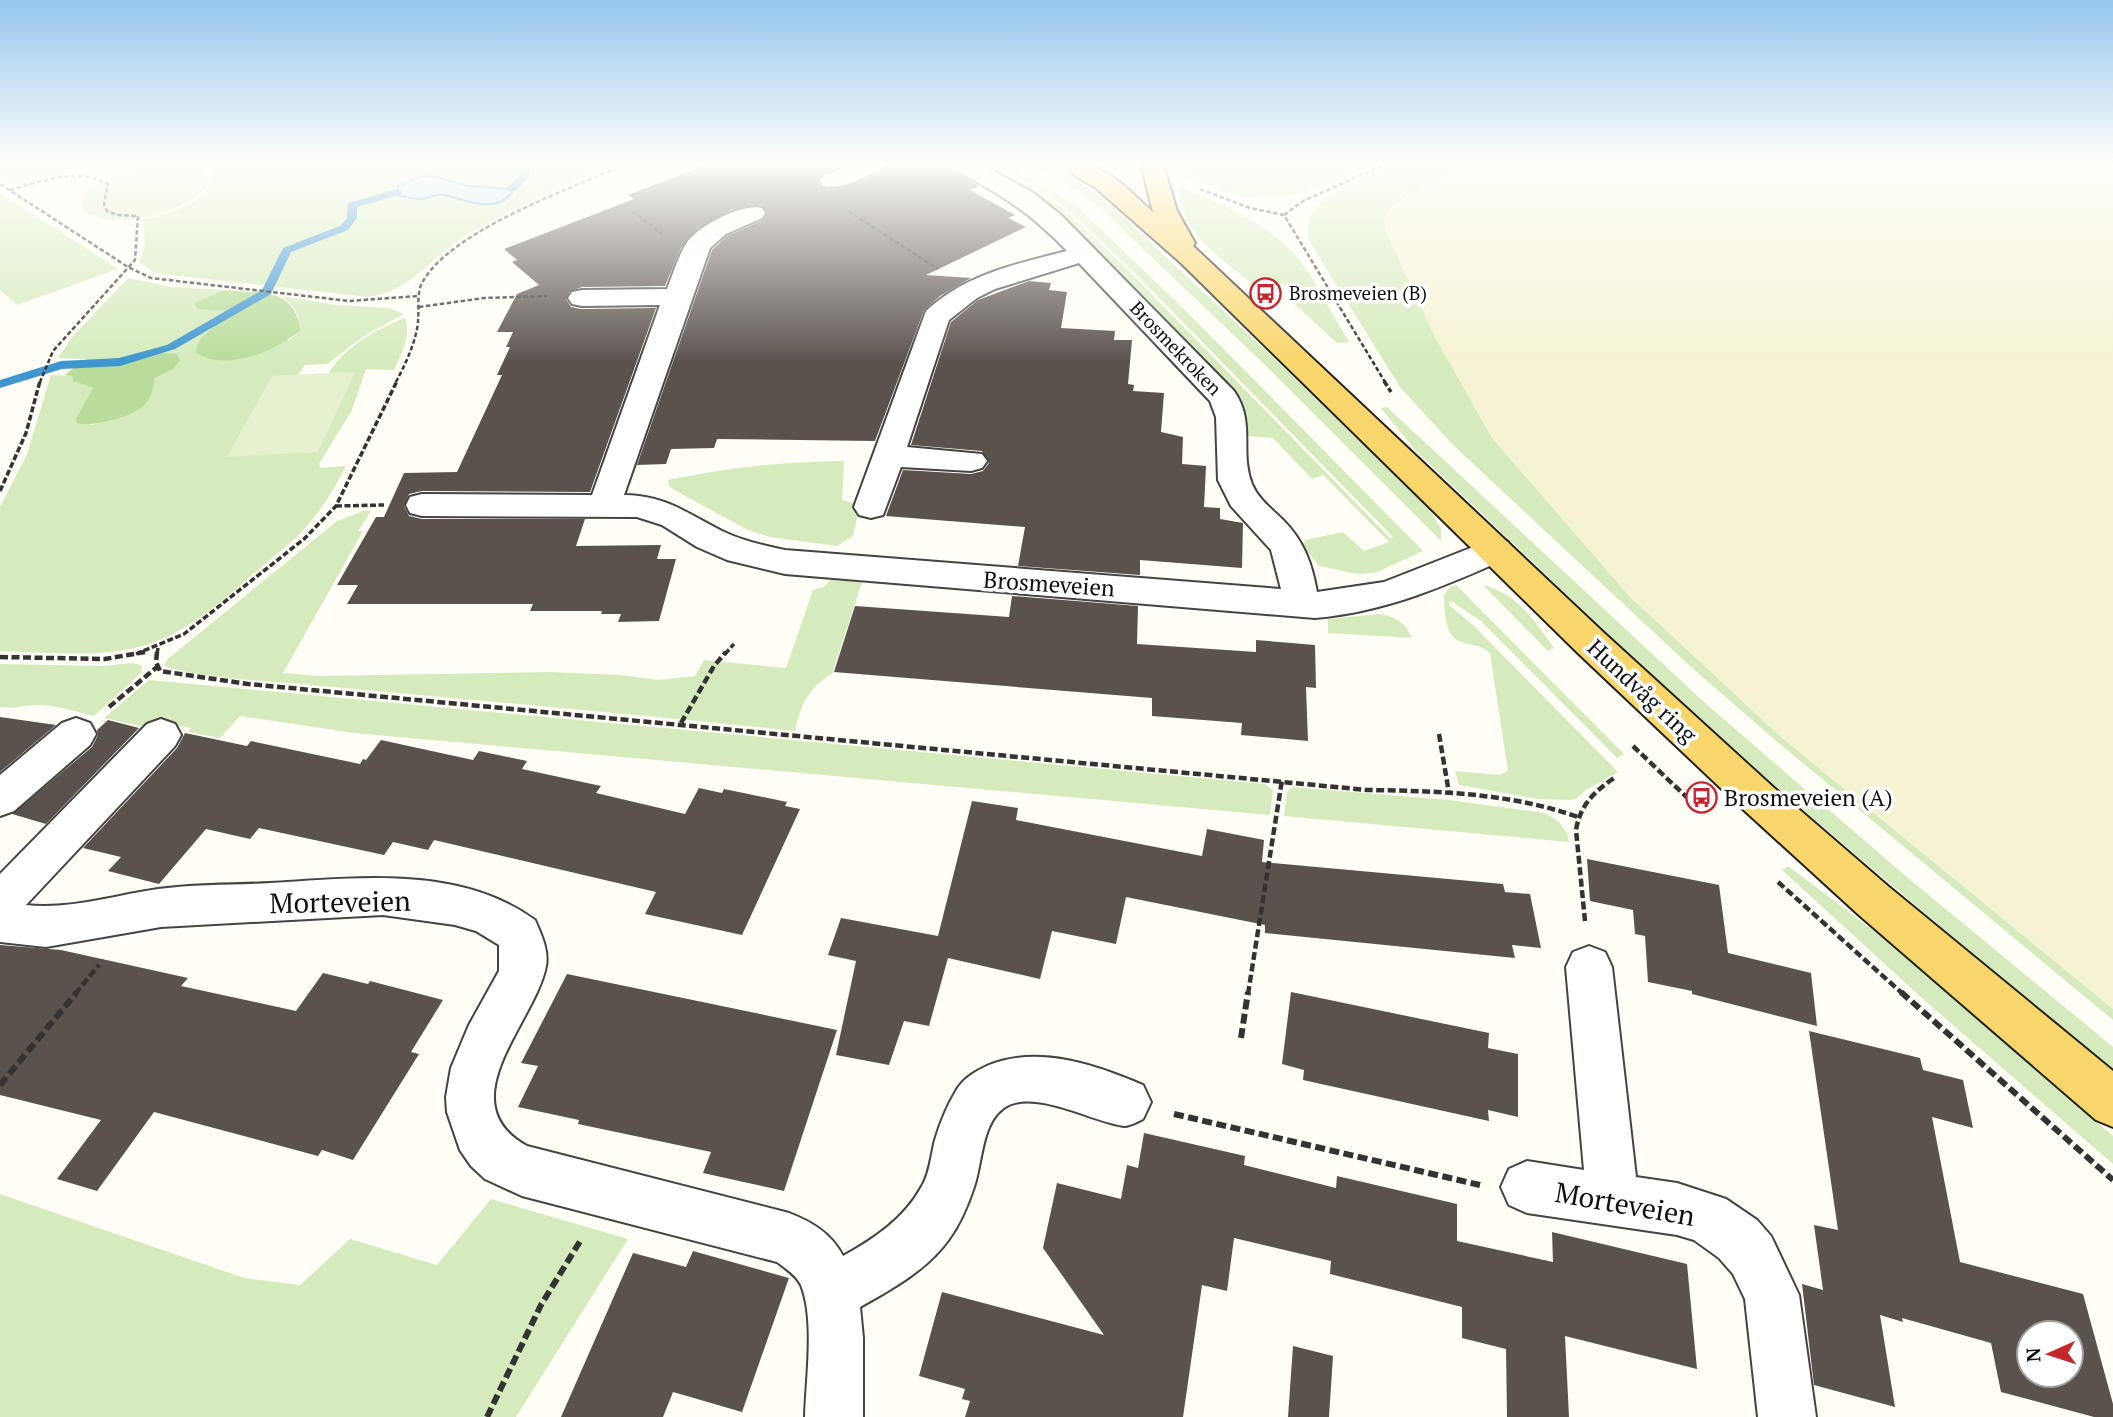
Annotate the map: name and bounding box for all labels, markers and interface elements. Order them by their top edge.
bus stop icon: Brosmeveien (B) [1249,276,1283,310]
place label: Brosmeveien (B) [1289,280,1427,305]
street label: Brosmekroken [1125,295,1228,400]
street label: Brosmeveien [982,563,1116,604]
street label: Hundvåg ring [1581,632,1704,750]
bus stop icon: Brosmeveien (A) [1684,781,1718,815]
place label: Brosmeveien (A) [1724,782,1893,813]
street label: Morteveien [269,882,411,921]
street label: Morteveien [1552,1173,1698,1234]
north arrow [2015,1319,2085,1389]
text: N [2020,1346,2045,1363]

